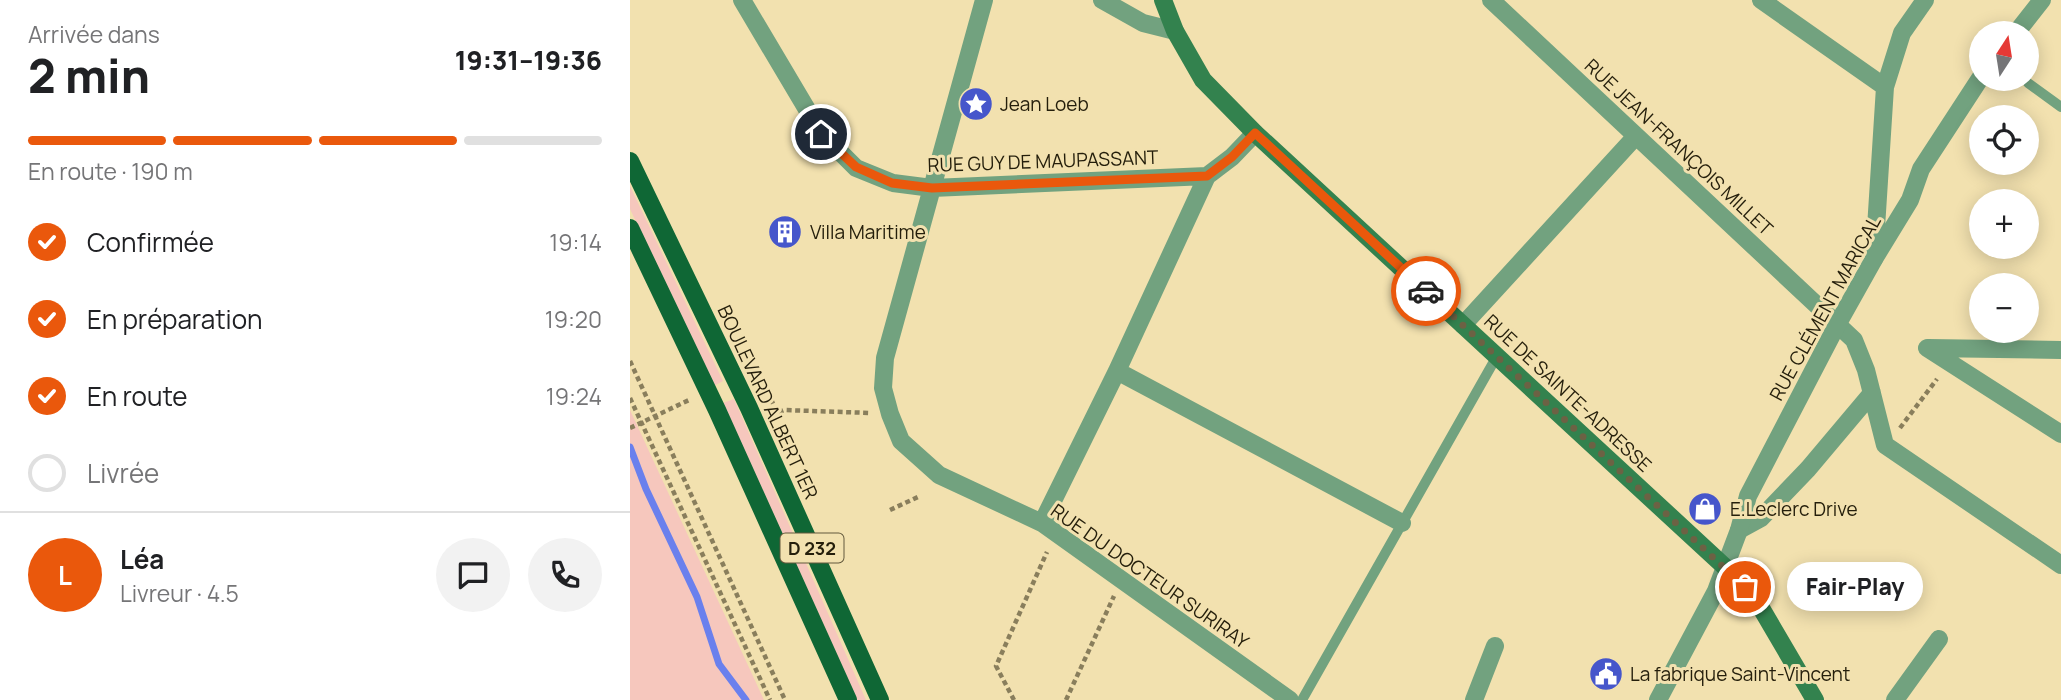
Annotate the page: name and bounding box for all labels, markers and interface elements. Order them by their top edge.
text: Arrivée dans [28,18,160,50]
north arrow [1969,21,2039,91]
map controls [1969,21,2039,343]
text: 19:31–19:36 [455,42,602,78]
text: 2 min [28,44,150,107]
street label: RUE JEAN-FRANÇOIS MILLET [1579,53,1779,242]
place icon: Jean Loeb [957,85,995,123]
place label: Jean Loeb [1000,91,1089,117]
pin [791,104,851,164]
button: locate [1969,105,2039,175]
icon: home [802,115,840,153]
street label: RUE GUY DE MAUPASSANT [927,144,1159,178]
text: En route · 190 m [28,155,193,187]
button: + [1969,189,2039,259]
street label: RUE CLÉMENT MARICAL [1763,211,1887,405]
building icon: Villa Maritime [766,213,804,251]
place label: Villa Maritime [810,219,926,245]
icon: check [28,223,66,261]
text: Confirmée [87,224,214,260]
text: 19:14 [549,226,602,258]
courier [1391,256,1461,326]
icon: car [1407,272,1445,310]
button: − [1969,273,2039,343]
icon: check [28,300,66,338]
text: En préparation [87,301,262,337]
street label: BOULEVARD ALBERT 1ER [712,301,824,503]
text: 19:20 [545,303,602,335]
street label: RUE DE SAINTE-ADRESSE [1479,308,1657,478]
icon: check [28,377,66,415]
text: En route [87,378,188,414]
text: 19:24 [546,380,602,412]
text: Livrée [87,455,159,491]
shop icon: E.Leclerc Drive [1686,490,1724,528]
place label: E.Leclerc Drive [1730,496,1858,522]
street label: RUE DU DOCTEUR SURIRAY [1046,498,1255,655]
road number: D 232 [780,534,844,562]
button: chat [436,538,510,612]
button: phone [528,538,602,612]
text: Léa [120,541,164,577]
text: L [58,557,72,593]
pin [1715,557,1775,617]
callout: Fair-Play [1787,562,1924,612]
icon: bag [1726,568,1764,606]
text: Fair-Play [1806,570,1904,602]
text: Livreur · 4.5 [120,577,239,609]
public building icon: La fabrique Saint-Vincent [1587,655,1625,693]
place label: La fabrique Saint-Vincent [1630,661,1850,687]

